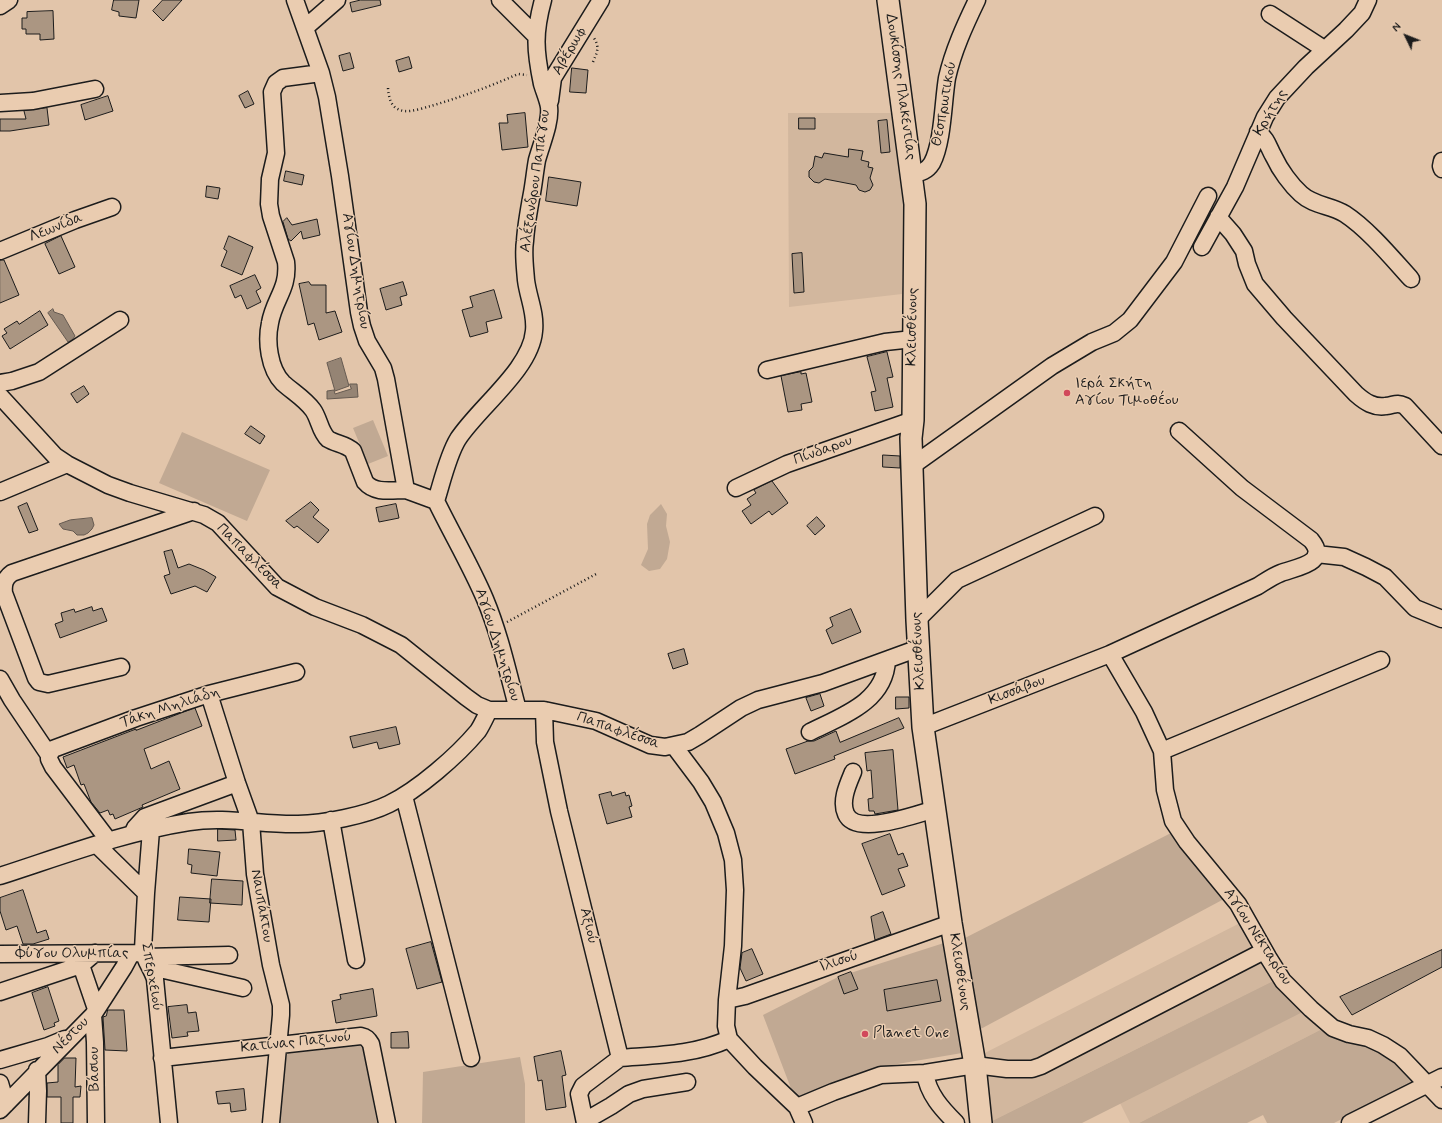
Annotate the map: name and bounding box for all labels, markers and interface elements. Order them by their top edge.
street label: Δουκίσσης Πλακεντίας [881,13,919,161]
north arrow [1386,16,1426,56]
text: N [1390,20,1405,35]
street label: Αβέρωφ [549,23,591,79]
street label: Θεσπρωτικού [929,60,961,148]
street label: Κρήτης [1250,86,1292,140]
street label: Αλέξανδρου Παπάγου [517,109,555,253]
street label: Λεωνίδα [26,209,86,247]
street label: Αγίου Δημητρίου [337,212,373,330]
street label: Κλεισθένους [903,288,923,366]
place label: Ιερά Σκήτη Αγίου Τιμοθέου [1075,375,1179,410]
marker: Ιερά Σκήτη Αγίου Τιμοθέου [1062,388,1072,398]
street label: Πίνδαρου [791,432,855,470]
street label: Παπαφλέσσα [212,520,286,594]
street label: Αγίου Δημητρίου [470,586,524,704]
street label: Κλεισθένους [908,611,930,691]
street label: Κισσάβου [986,672,1048,710]
street label: Τάκη Μηλιάδη [118,683,222,733]
street label: Παπαφλέσσα [574,708,662,754]
street label: Ναυπάκτου [246,868,276,944]
street label: Αγίου Νεκταρίου [1219,885,1295,989]
street label: Αξιού [575,906,601,946]
street label: Κλεισθένους [944,932,974,1012]
street label: Σπερχειού [136,942,166,1012]
street label: Φύγου Ολυμπίας [16,945,128,963]
street label: Ιλισού [817,947,861,977]
street label: Νέστου [49,1014,93,1058]
place label: Planet One [873,1025,949,1043]
street label: Κατίνας Παξινού [240,1028,352,1058]
marker: Planet One [860,1029,870,1039]
street label: Βάσιου [86,1047,104,1091]

